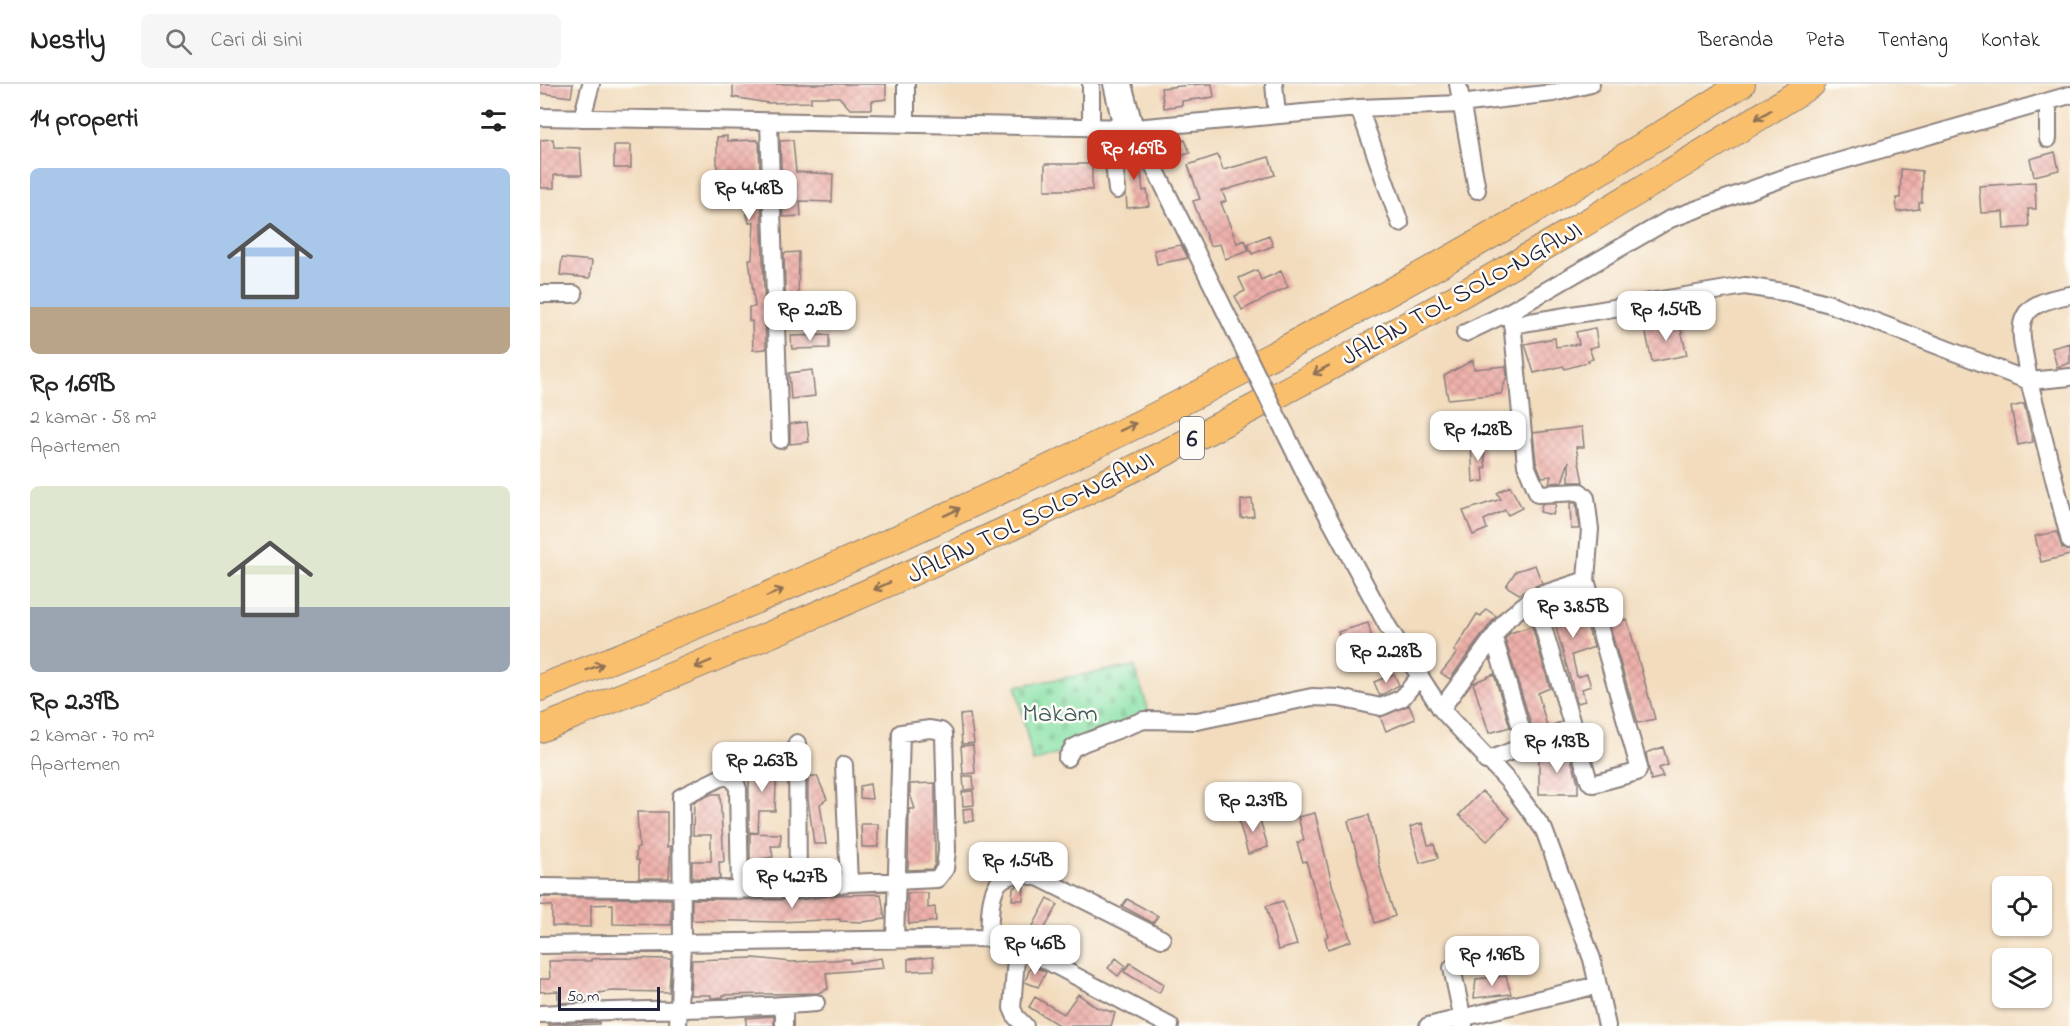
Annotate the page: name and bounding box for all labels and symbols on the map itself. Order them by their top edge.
one-way arrow [1755,110,1772,122]
pin: Rp 1.69B [1072,130,1196,181]
pin: Rp 4.48B [687,170,811,221]
street label: JALAN TOL SOLO–NGAWI [1335,212,1590,377]
pin: Rp 2.2B [755,291,865,342]
pin: Rp 1.54B [1604,291,1728,342]
one-way arrow [1313,364,1330,376]
pin: Rp 1.28B [1416,411,1540,462]
road number: 6 [1180,417,1204,459]
one-way arrow [1119,421,1137,433]
street label: JALAN TOL SOLO–NGAWI [901,442,1161,595]
one-way arrow [943,505,961,517]
one-way arrow [874,581,892,593]
one-way arrow [765,586,783,598]
pin: Rp 3.85B [1511,588,1635,639]
pin: Rp 2.28B [1324,633,1448,684]
one-way arrow [695,658,713,670]
one-way arrow [585,661,603,672]
park label: Makam [1022,696,1098,734]
pin: Rp 1.93B [1495,723,1619,774]
pin: Rp 2.63B [700,742,824,793]
pin: Rp 2.39B [1191,782,1315,833]
pin: Rp 1.54B [956,842,1080,893]
pin: Rp 4.27B [730,858,854,909]
pin: Rp 4.6B [980,925,1090,976]
pin: Rp 1.96B [1430,936,1554,987]
scale bar [558,984,660,1012]

